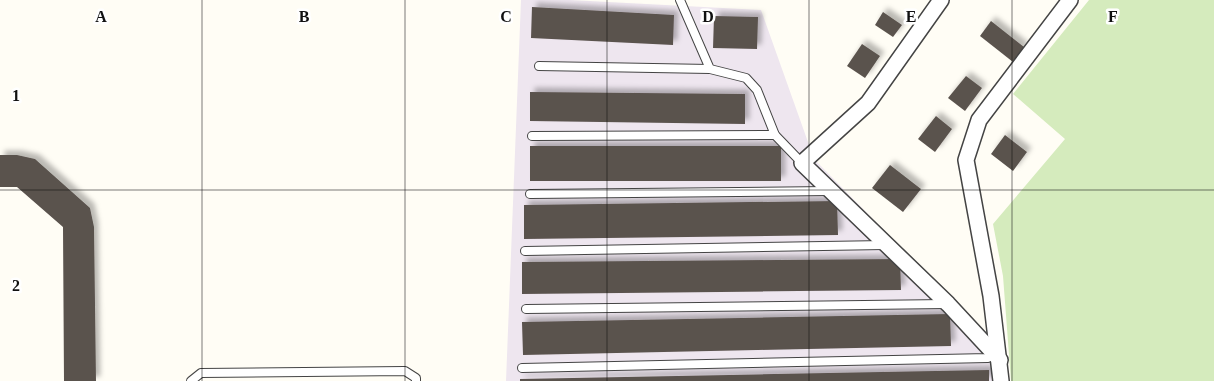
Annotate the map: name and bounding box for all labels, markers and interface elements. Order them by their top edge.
text: A [95,8,107,25]
text: B [299,8,310,25]
text: C [500,8,512,25]
text: D [702,8,714,25]
text: E [906,8,916,25]
text: F [1108,8,1118,25]
text: 1 [12,87,20,104]
text: 2 [12,277,20,294]

